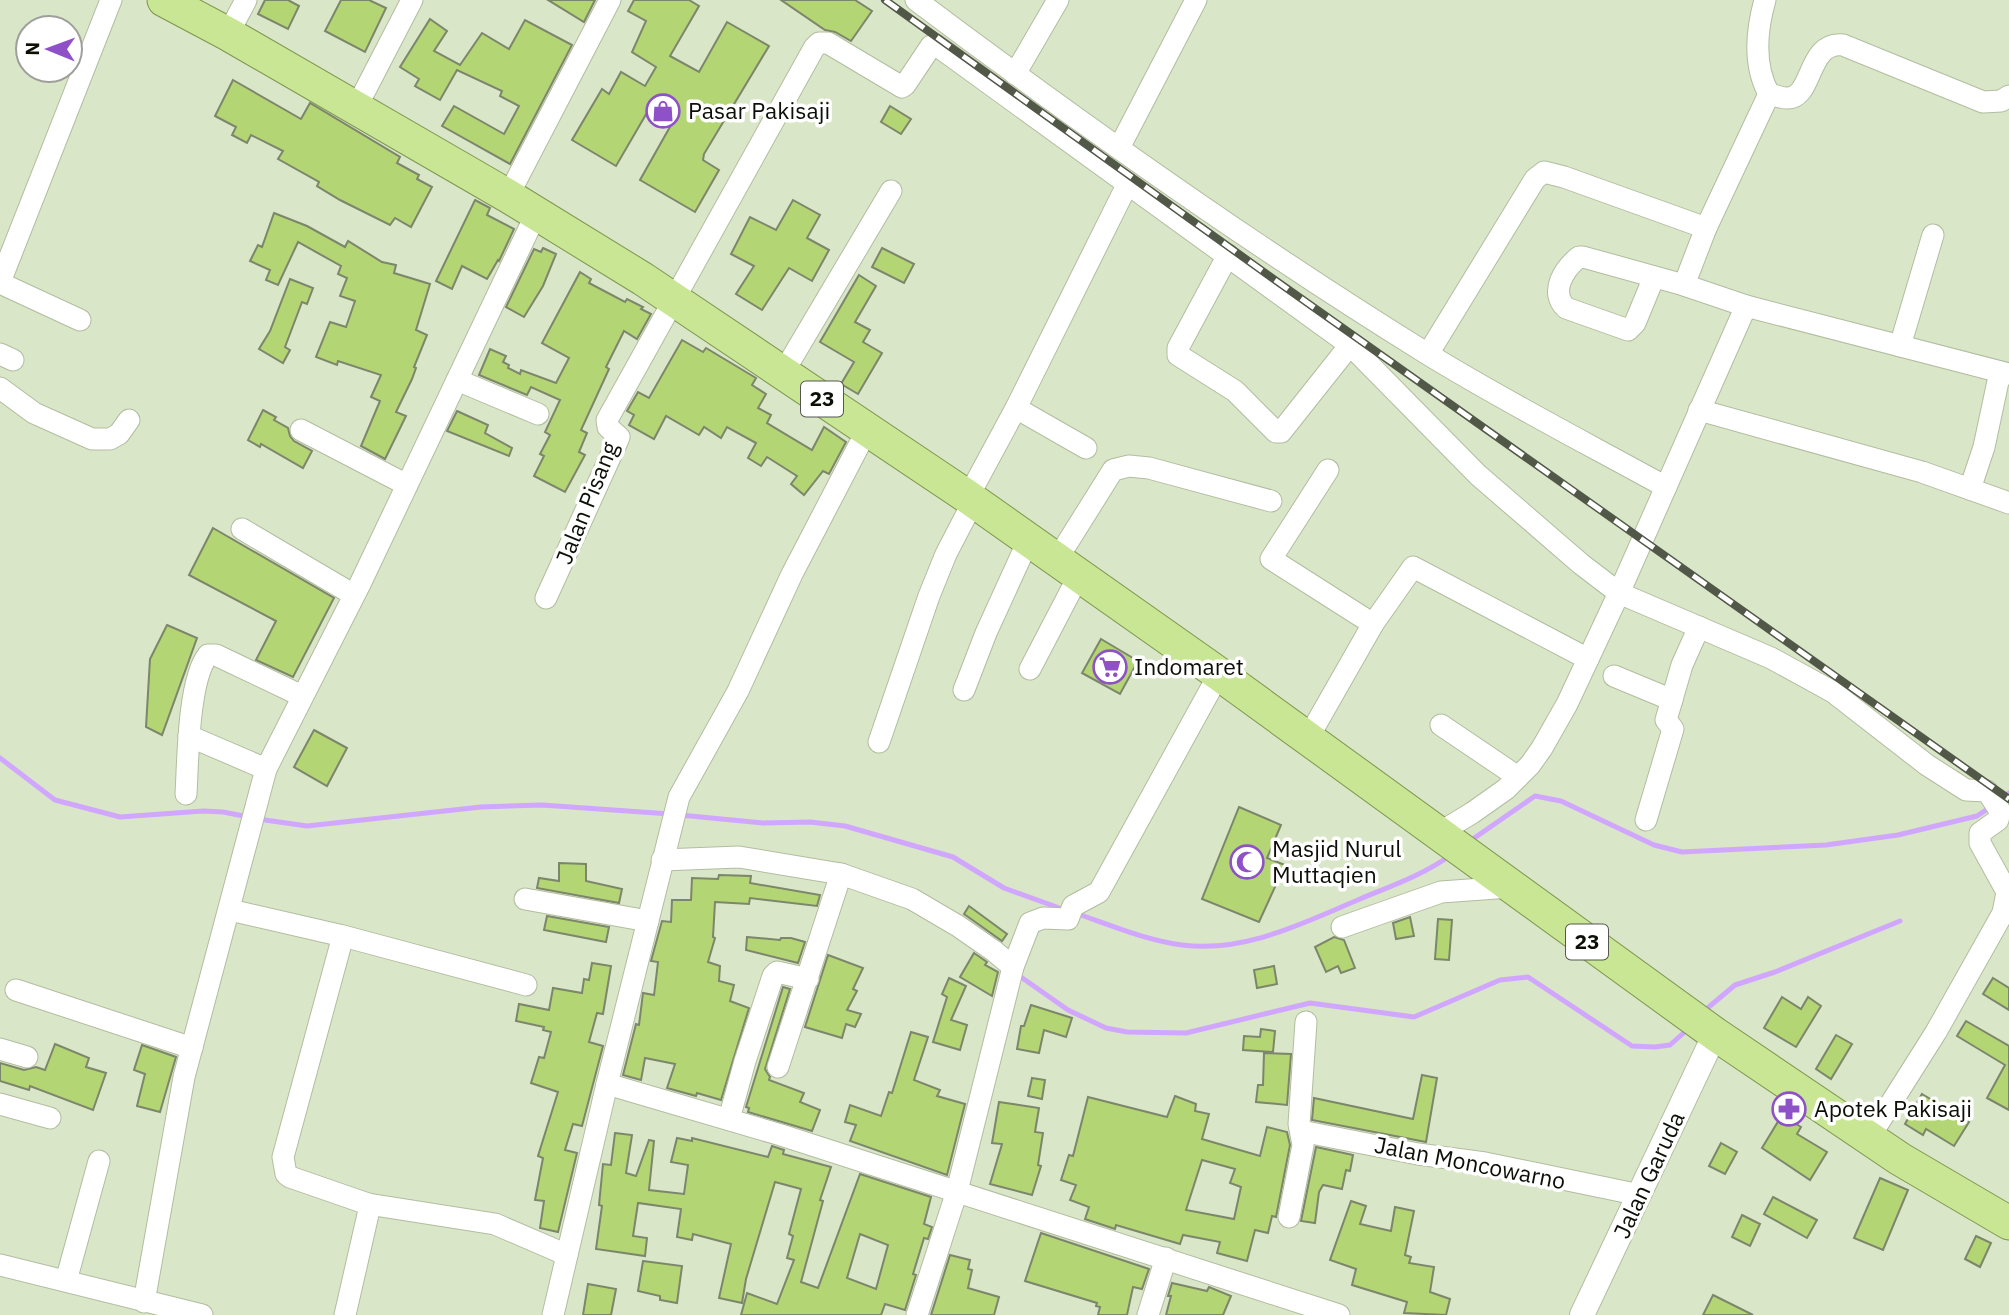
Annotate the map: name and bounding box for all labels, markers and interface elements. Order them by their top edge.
north arrow [14,14,84,84]
text: N [20,42,44,56]
shop icon: Pasar Pakisaji [644,92,682,130]
place label: Pasar Pakisaji [688,95,830,125]
road number: 23 [801,382,843,416]
street label: Jalan Pisang [548,437,624,568]
supermarket icon: Indomaret [1091,648,1129,686]
place label: Indomaret [1134,651,1244,681]
place label: Masjid Nurul Muttaqien [1272,833,1402,889]
mosque icon: Masjid Nurul Muttaqien [1228,843,1266,881]
road number: 23 [1566,925,1608,960]
pharmacy icon: Apotek Pakisaji [1770,1090,1808,1128]
place label: Apotek Pakisaji [1814,1093,1972,1123]
street label: Jalan Garuda [1606,1106,1691,1243]
street label: Jalan Moncowarno [1372,1129,1568,1195]

